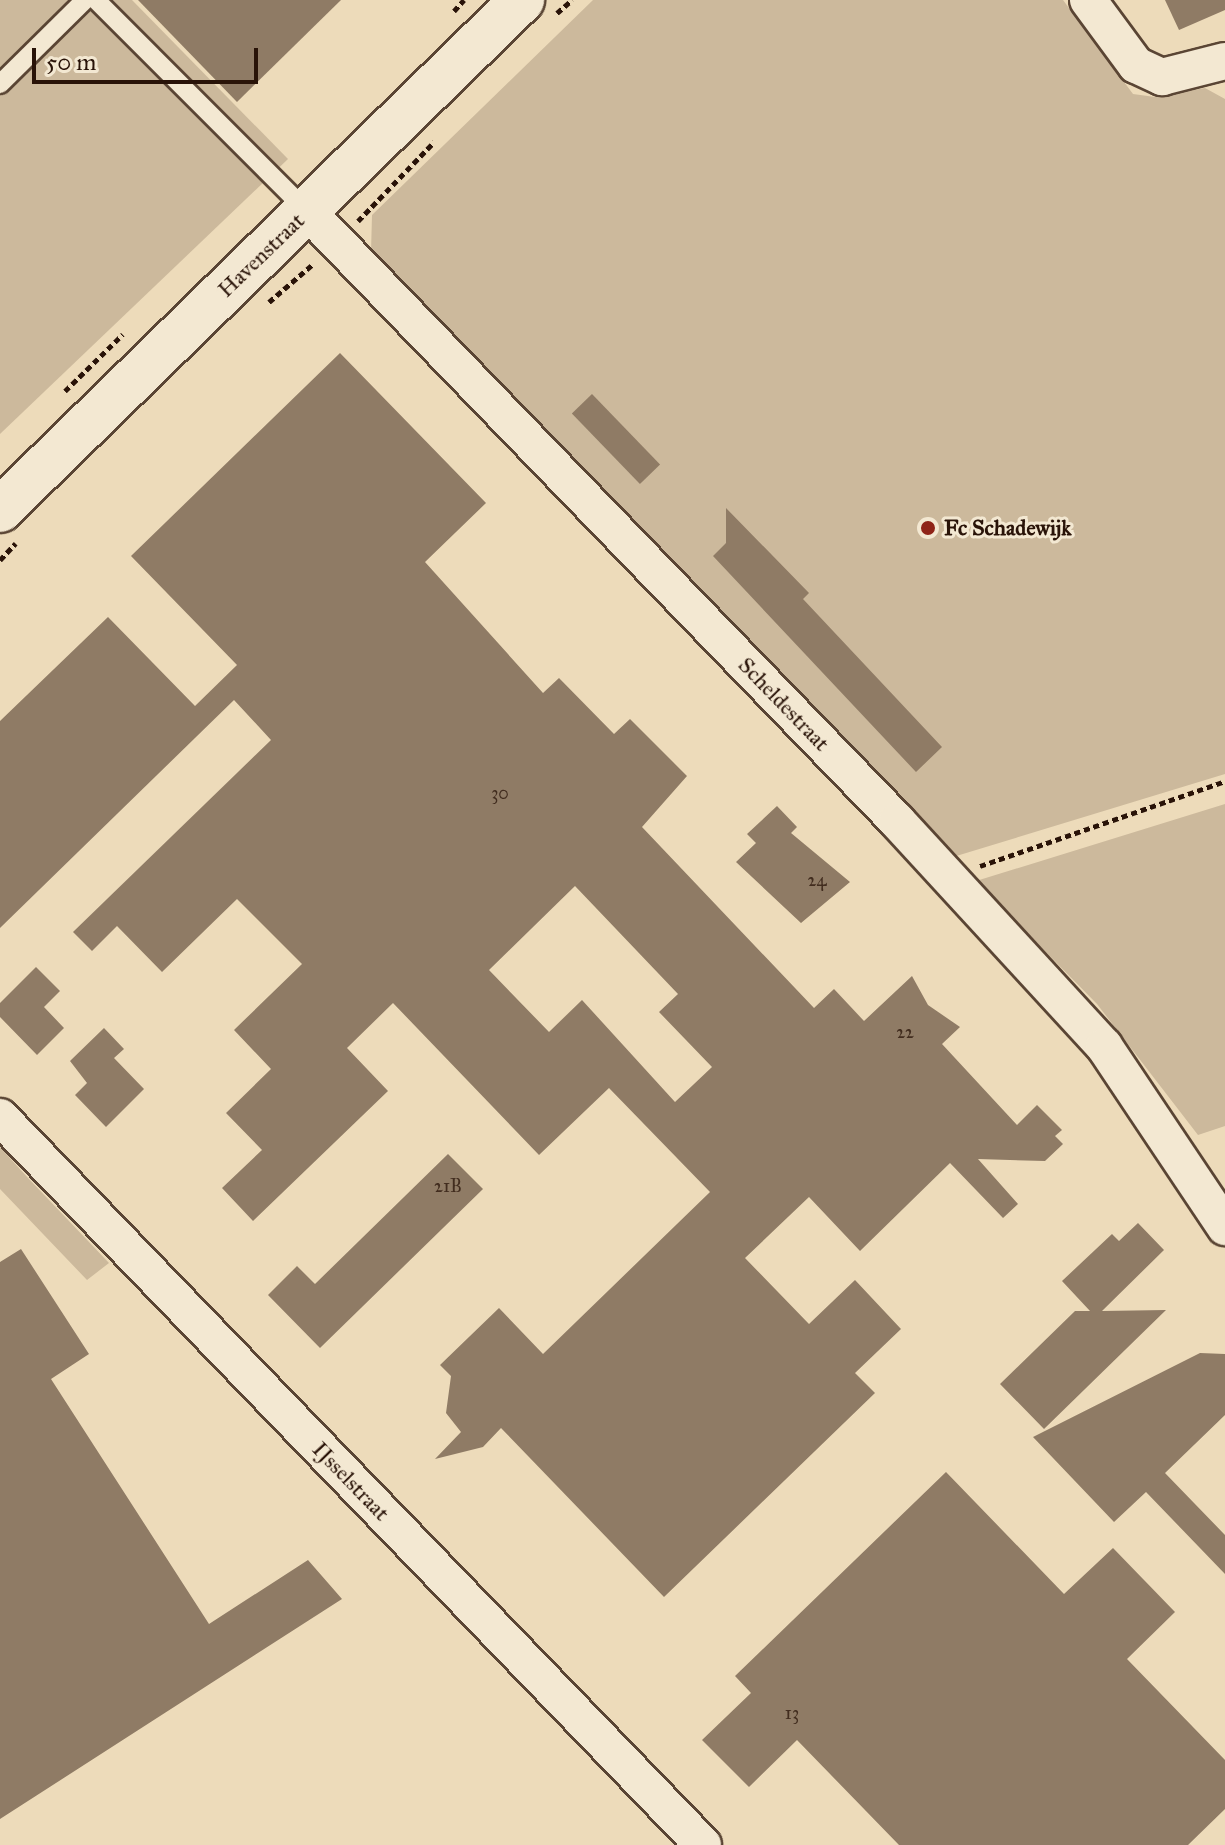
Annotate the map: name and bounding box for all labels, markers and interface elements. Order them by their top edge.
scale bar [36,32,262,82]
text: 50 m [46,47,96,77]
street label: Havenstraat [212,207,310,303]
place label: Fc Schadewijk [944,515,1071,541]
marker: Fc Schadewijk [919,519,937,537]
street label: Scheldestraat [733,652,835,756]
house number: 30 [491,782,509,804]
house number: 24 [808,869,826,891]
house number: 22 [896,1021,914,1043]
house number: 21B [434,1175,462,1197]
street label: IJsselstraat [307,1436,395,1526]
house number: 13 [785,1702,799,1724]

